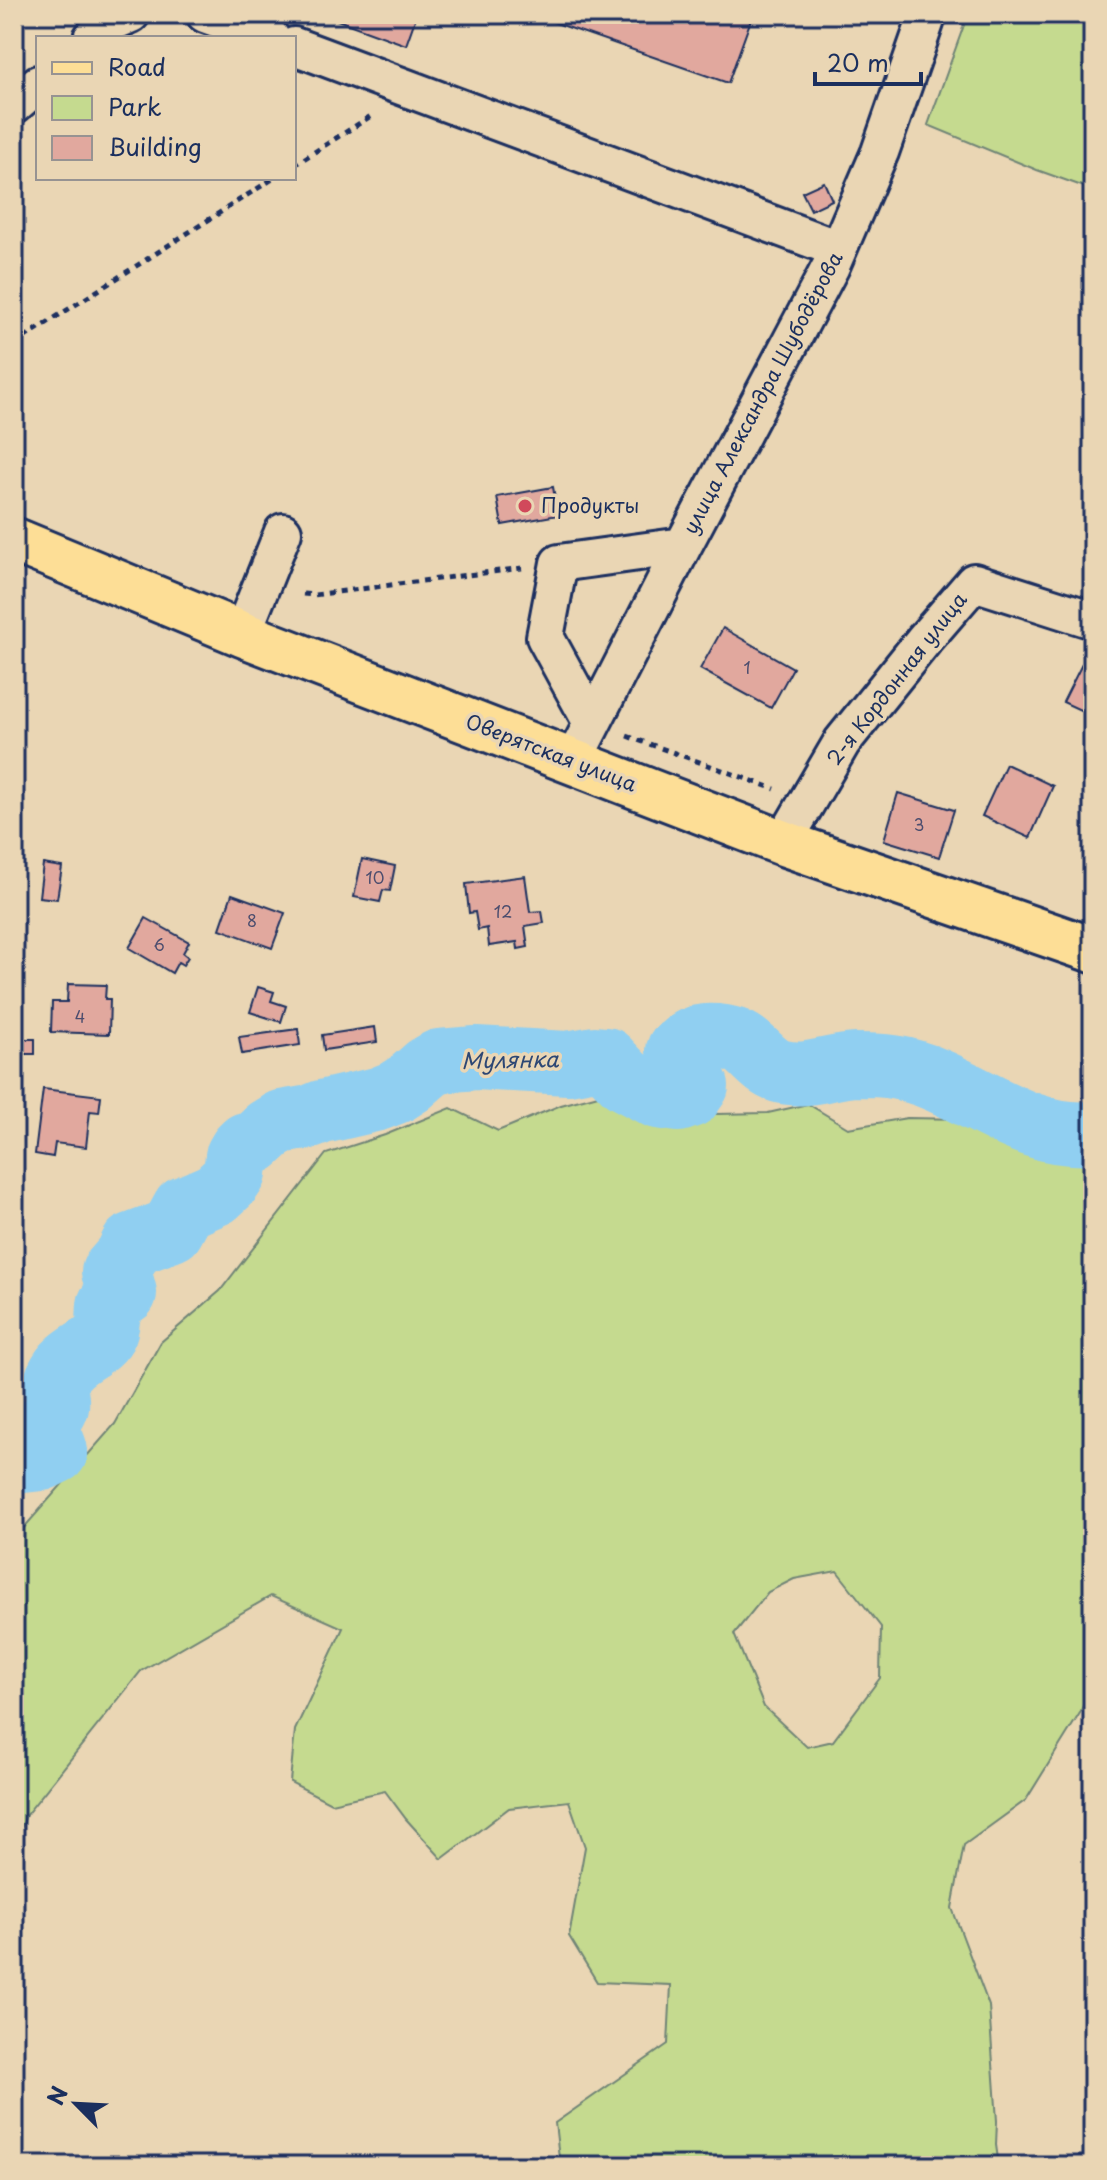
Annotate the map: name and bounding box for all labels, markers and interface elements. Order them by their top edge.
legend [36,36,296,180]
scale bar [815,36,921,86]
text: 20 m [827,44,889,80]
text: Road [108,48,166,84]
text: Park [108,88,162,124]
text: Building [108,128,202,164]
street label: улица Александра Шубодёрова [675,246,850,539]
place label: Пpoдукты [541,490,639,520]
marker: Пpoдукты [516,497,534,515]
street label: 2-я Кордонная улица [819,585,974,771]
house number: 1 [743,655,751,679]
street label: Оверятская улица [462,706,642,799]
house number: 3 [914,812,924,836]
house number: 10 [366,865,384,889]
house number: 12 [494,899,512,923]
house number: 8 [247,908,257,932]
house number: 6 [153,932,165,956]
house number: 4 [75,1004,85,1028]
water label: Мулянка [461,1041,560,1076]
north arrow [36,2064,116,2144]
text: N [38,2081,75,2110]

